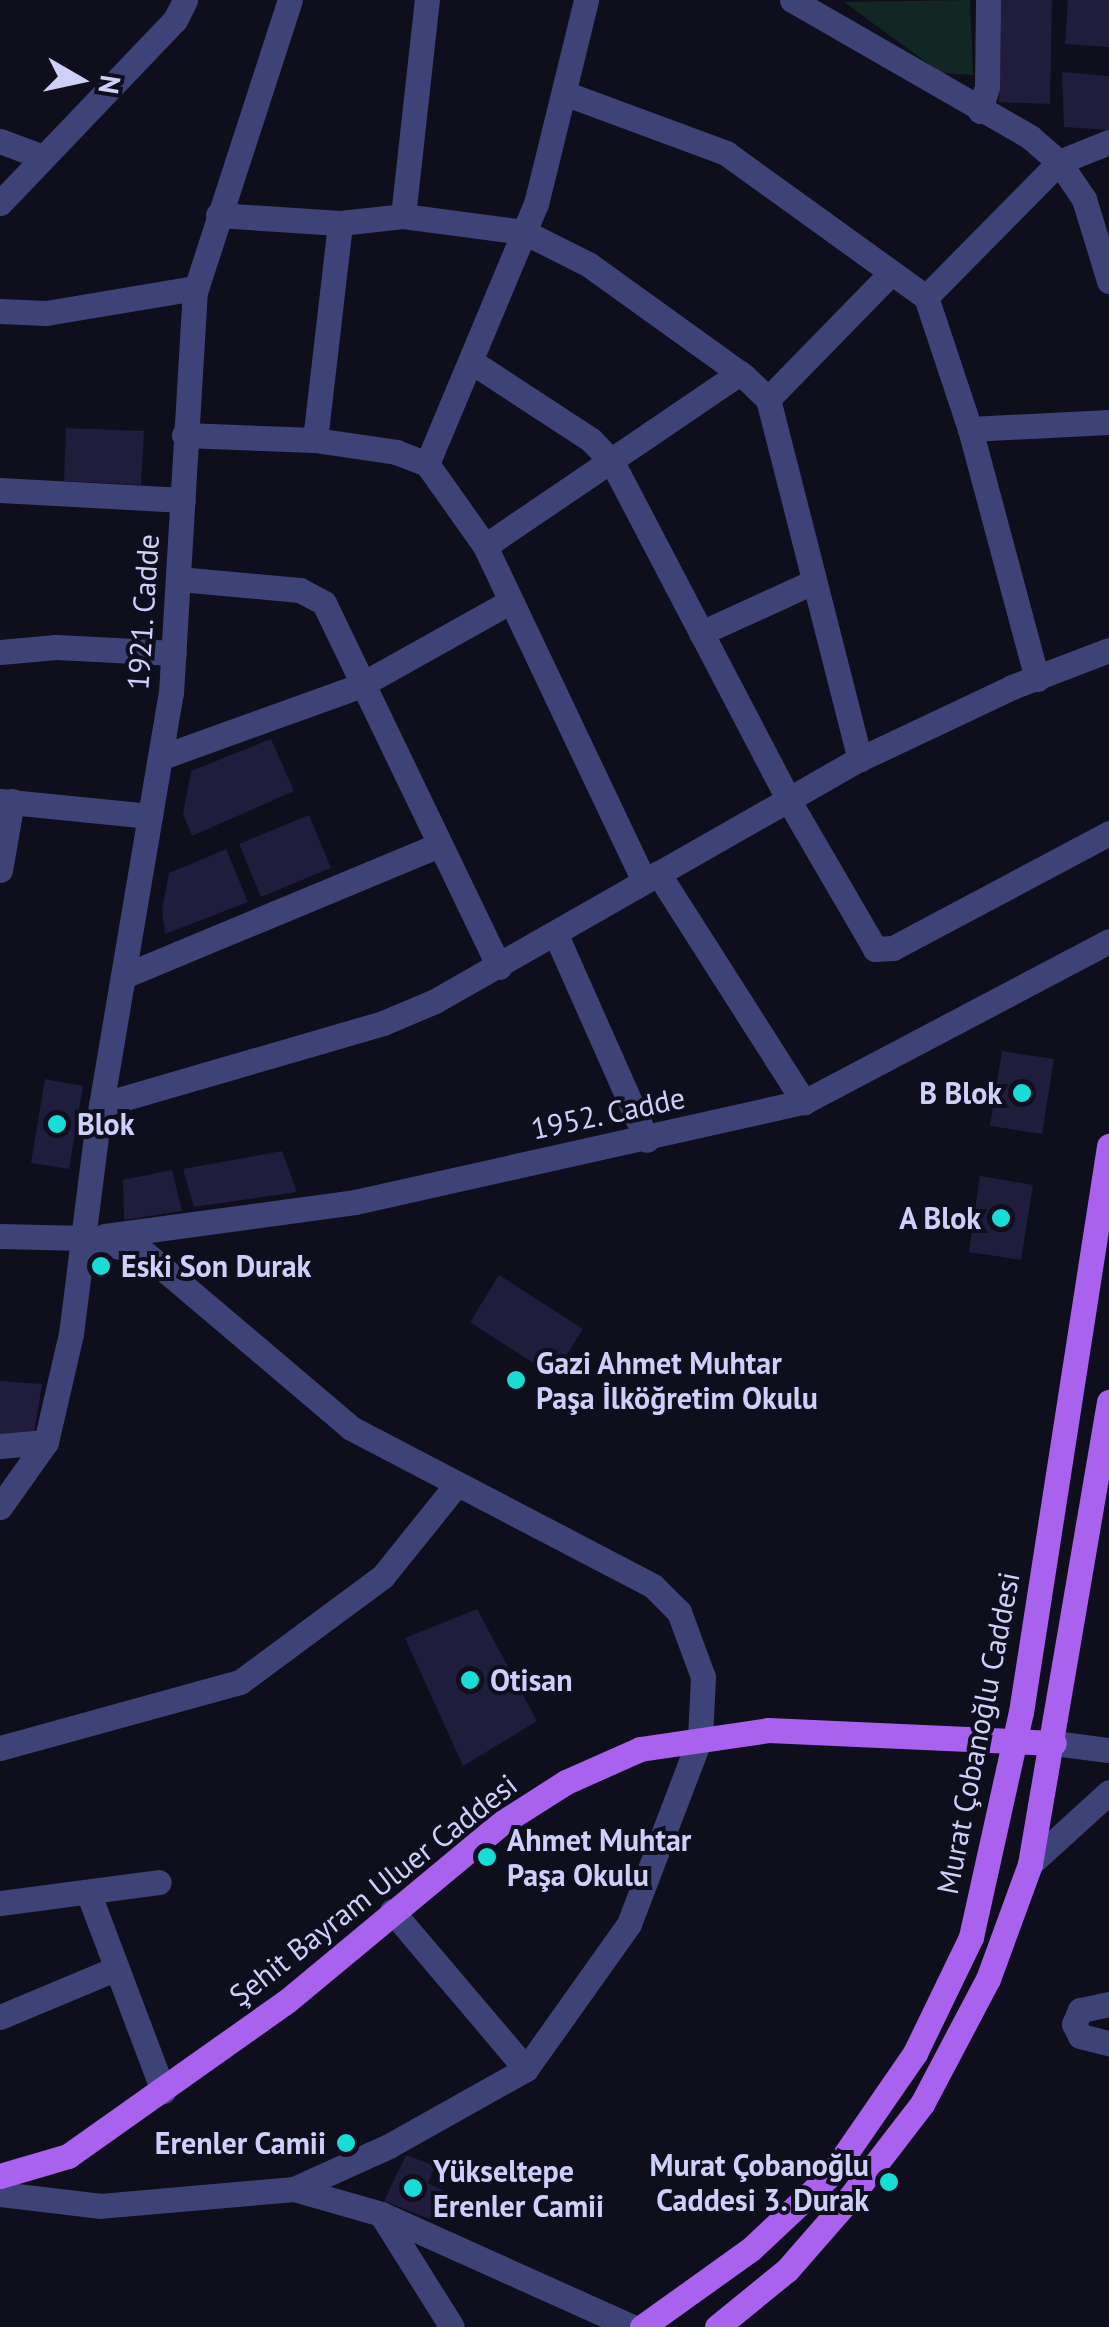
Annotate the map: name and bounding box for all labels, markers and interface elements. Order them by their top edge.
north arrow [30,30,130,130]
text: N [90,73,130,97]
street label: 1921. Cadde [120,532,166,692]
place label: B Blok [919,1075,1002,1111]
street label: 1952. Cadde [527,1079,689,1147]
marker: B Blok [1011,1082,1033,1104]
place label: Blok [77,1106,134,1142]
marker: Blok [46,1113,68,1135]
place label: A Blok [898,1200,981,1236]
marker: A Blok [990,1207,1012,1229]
place label: Eski Son Durak [121,1248,311,1284]
marker: Eski Son Durak [90,1255,112,1277]
place label: Gazi Ahmet Muhtar Paşa İlköğretim Okulu [536,1345,818,1416]
marker: Gazi Ahmet Muhtar Paşa İlköğretim Okulu [505,1369,527,1391]
street label: Murat Çobanoğlu Caddesi [929,1569,1027,1897]
place label: Otisan [490,1662,573,1698]
marker: Otisan [459,1669,481,1691]
street label: Şehit Bayram Uluer Caddesi [222,1766,524,2014]
place label: Ahmet Muhtar Paşa Okulu [507,1822,691,1892]
marker: Ahmet Muhtar Paşa Okulu [476,1846,498,1868]
place label: Erenler Camii [154,2125,326,2161]
marker: Erenler Camii [335,2132,357,2154]
place label: Murat Çobanoğlu Caddesi 3. Durak [649,2147,869,2218]
place label: Yükseltepe Erenler Camii [433,2153,605,2224]
marker: Murat Çobanoğlu Caddesi 3. Durak [878,2171,900,2193]
marker: Yükseltepe Erenler Camii [402,2177,424,2199]

